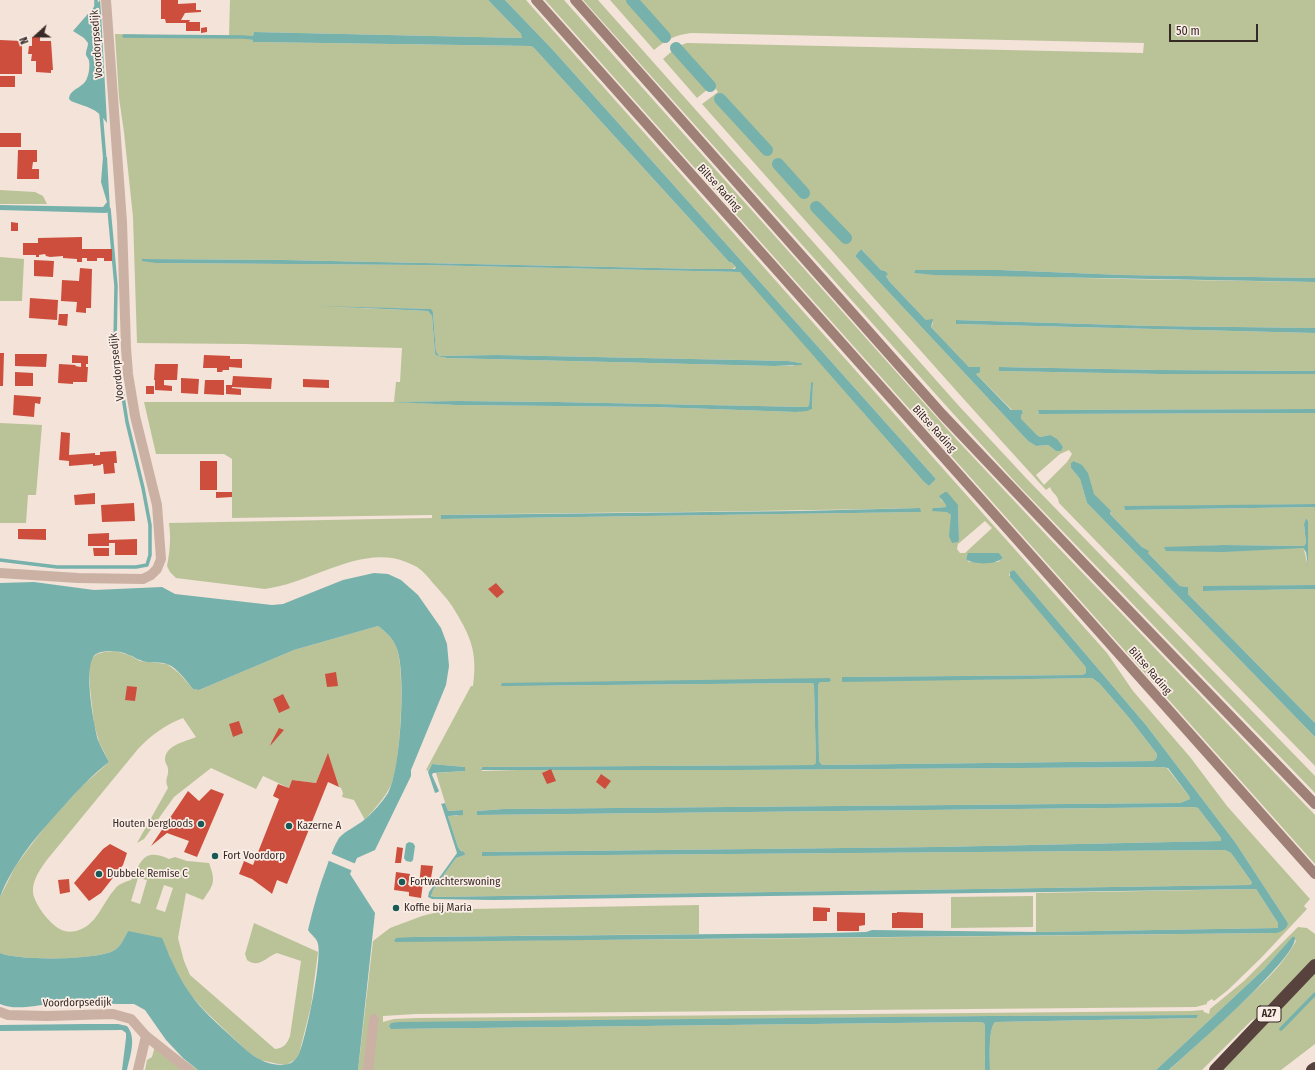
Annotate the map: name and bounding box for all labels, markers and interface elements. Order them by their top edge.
street label: Voordorpsedijk [88,9,106,79]
north arrow [16,16,56,56]
scale bar [1171,16,1260,42]
text: 50 m [1176,24,1200,38]
text: N [17,35,32,46]
street label: Biltse Rading [694,162,744,214]
street label: Voordorpsedijk [107,332,127,402]
street label: Biltse Rading [909,403,959,455]
street label: Biltse Rading [1126,644,1174,698]
place label: Houten bergloods [112,817,193,831]
marker: Houten bergloods [196,819,206,829]
place label: Kazerne A [297,819,341,833]
marker: Kazerne A [284,821,294,831]
place label: Fort Voordorp [223,849,285,863]
marker: Fort Voordorp [210,851,220,861]
place label: Dubbele Remise C [107,867,188,881]
marker: Dubbele Remise C [94,869,104,879]
place label: Fortwachterswoning [410,875,500,889]
marker: Fortwachterswoning [397,877,407,887]
place label: Koffie bij Maria [404,901,472,915]
marker: Koffie bij Maria [391,903,401,913]
street label: Voordorpsedijk [43,996,111,1010]
road number: A27 [1257,1006,1281,1022]

